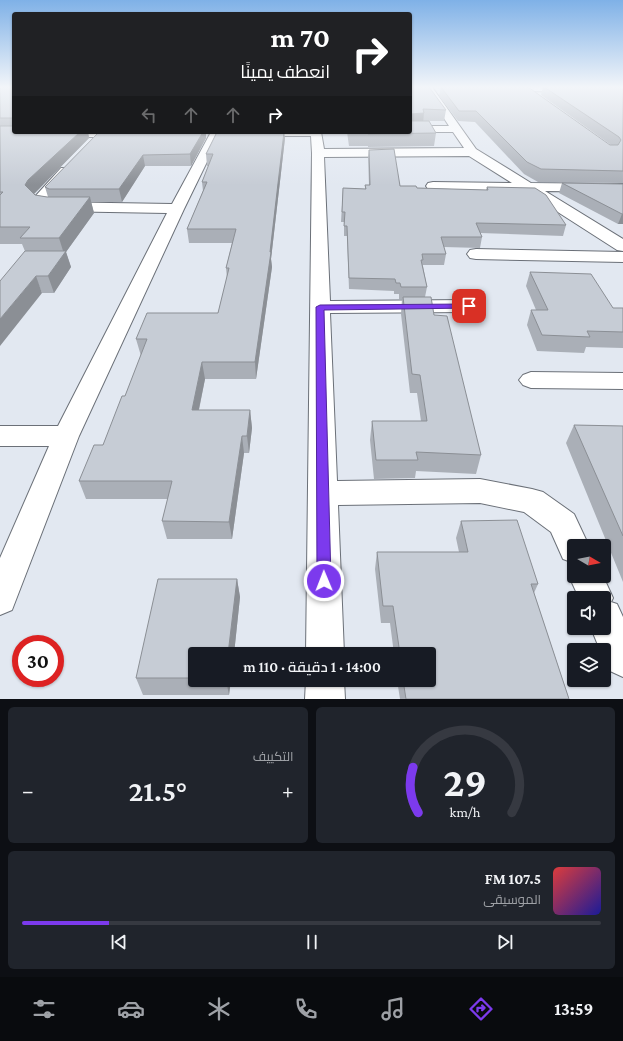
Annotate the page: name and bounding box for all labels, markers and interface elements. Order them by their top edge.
text: 70 m [271,22,330,53]
icon: right [344,28,396,80]
text: انعطف يمينًا [240,62,330,82]
icon: left [138,104,160,126]
icon: ahead [180,104,202,126]
icon: ahead [222,104,244,126]
icon: right [264,104,286,126]
pin [452,289,486,323]
icon: arrive [458,295,480,317]
north arrow [567,539,611,583]
map controls [567,539,611,687]
position arrow [303,560,345,602]
button: sound [567,591,611,635]
speed limit sign: 30 [12,635,64,687]
button: layers [567,643,611,687]
text: 14:00 · 1 دقيقة · 110 m [243,659,381,675]
text: التكييف [253,749,294,764]
text: 29 [443,759,487,805]
text: 21.5° [128,774,187,807]
text: − [22,778,34,803]
text: + [282,778,294,803]
text: km/h [450,804,481,820]
text: 107.5 FM [485,871,541,887]
text: الموسيقى [483,892,541,907]
icon: previous [108,931,130,953]
icon: pause [301,931,323,953]
icon: next [494,931,516,953]
icon: filters [30,995,58,1023]
icon: car [117,995,145,1023]
icon: climate [205,995,233,1023]
icon: phone [292,995,320,1023]
icon: music [379,995,407,1023]
icon: directions [467,995,495,1023]
text: 13:59 [554,999,593,1019]

